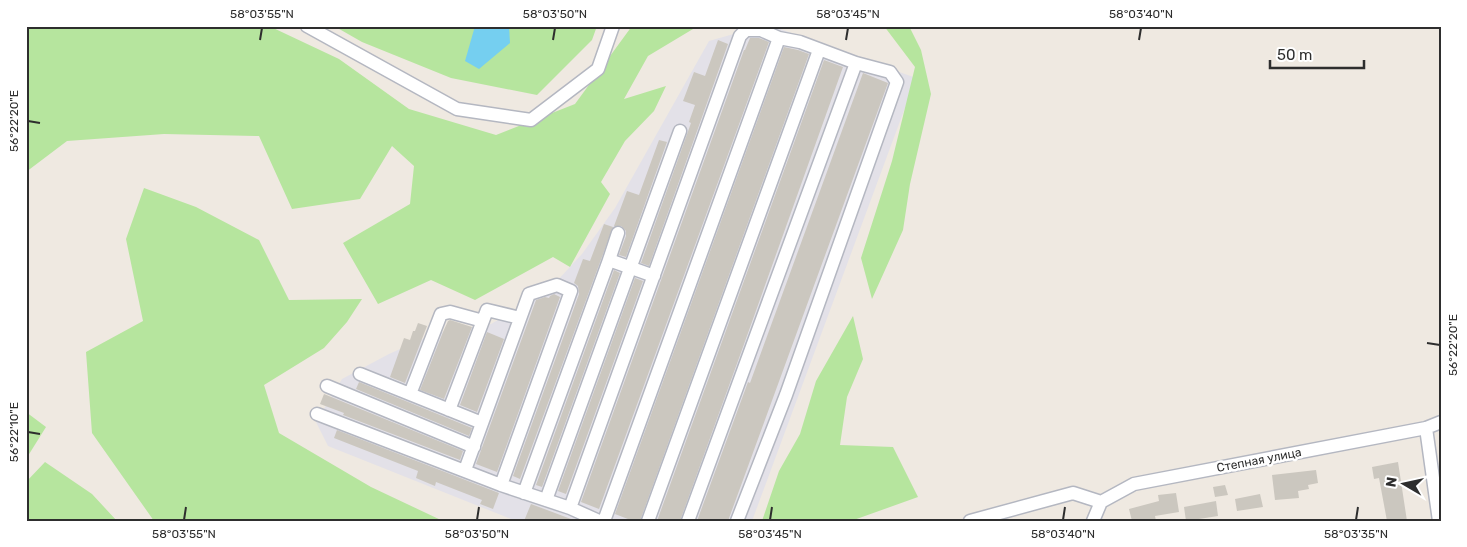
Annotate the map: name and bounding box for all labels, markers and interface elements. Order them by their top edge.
text: 58°03'55"N [230,7,294,21]
text: 58°03'50"N [523,7,587,21]
text: 58°03'45"N [816,7,880,21]
text: 58°03'40"N [1109,7,1173,21]
scale bar [1270,38,1363,70]
text: 50 m [1277,46,1312,64]
text: 56°22'20"E [7,90,21,152]
text: 56°22'20"E [1446,314,1460,376]
text: 56°22'10"E [7,402,21,462]
street label: Степная улица [1216,445,1302,475]
north arrow [1380,460,1430,510]
text: N [1382,476,1401,488]
text: 58°03'55"N [152,527,216,541]
text: 58°03'50"N [445,527,509,541]
text: 58°03'45"N [738,527,802,541]
text: 58°03'40"N [1031,527,1095,541]
text: 58°03'35"N [1324,527,1388,541]

